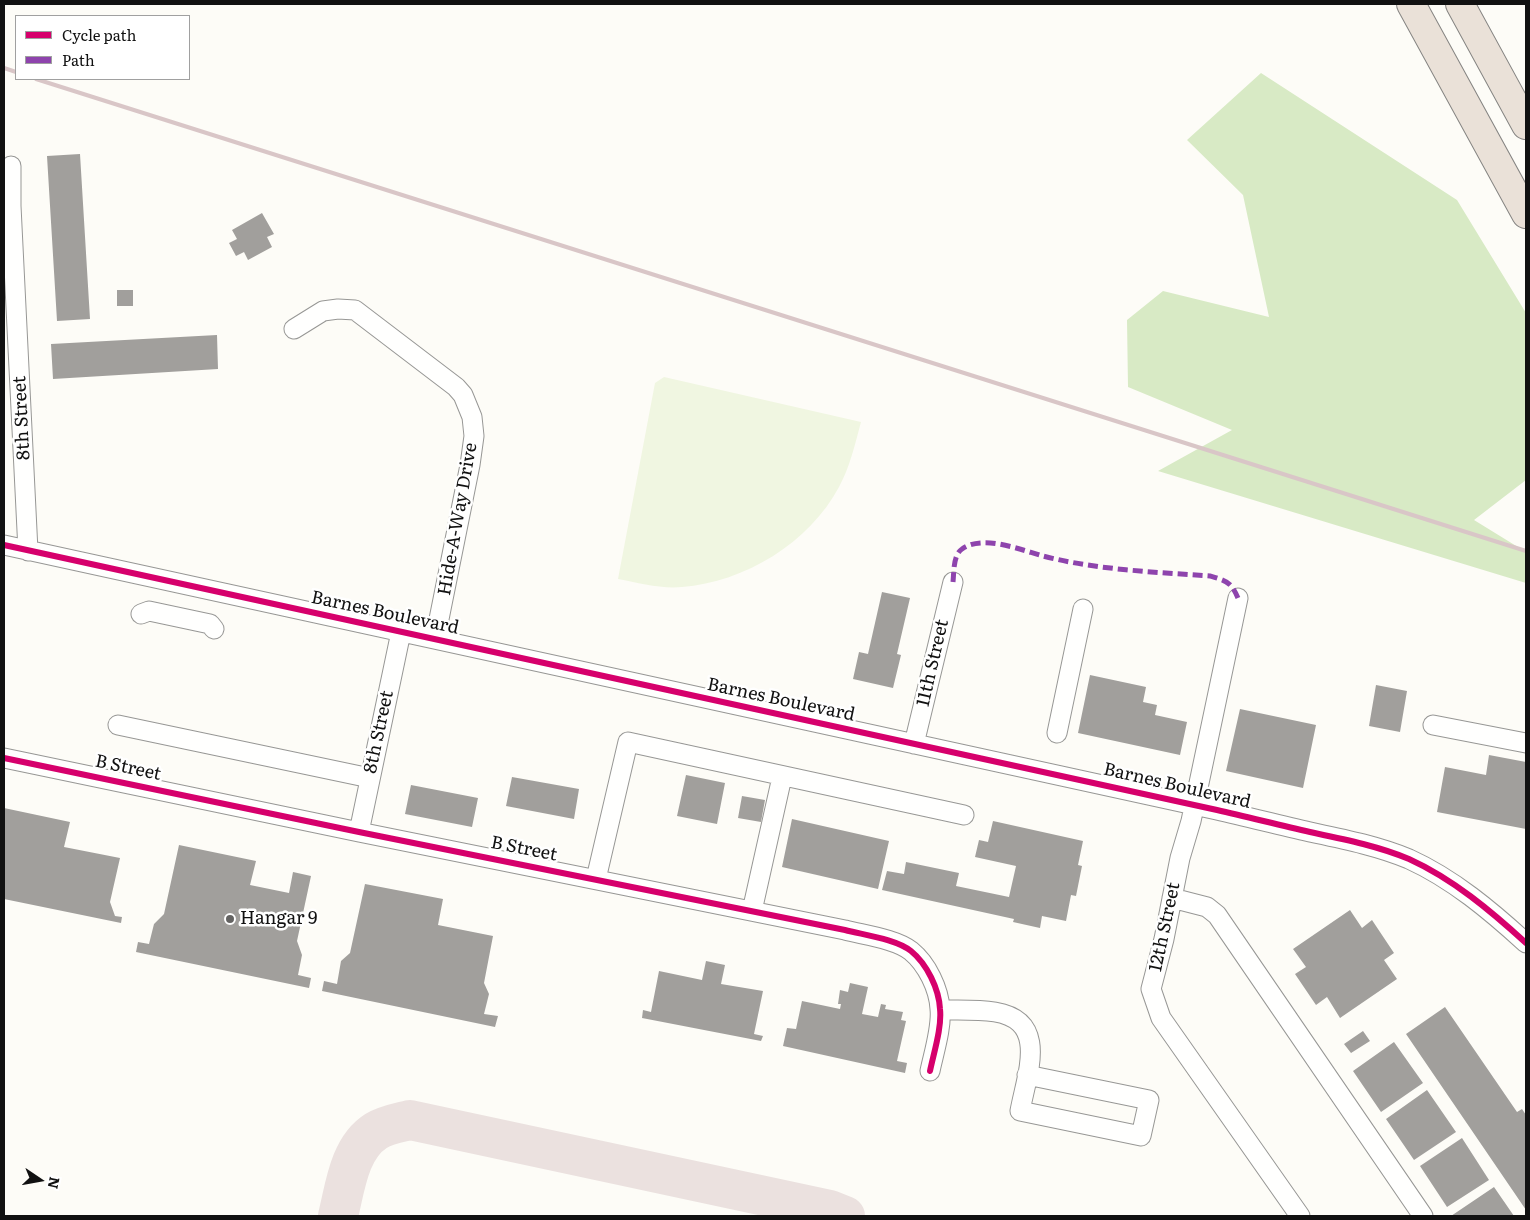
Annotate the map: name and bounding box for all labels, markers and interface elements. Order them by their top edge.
legend [15,15,190,80]
text: Cycle path [62,23,136,46]
text: Path [62,48,95,71]
street label: 8th Street [9,375,35,461]
street label: Hide-A-Way Drive [434,441,482,597]
street label: Barnes Boulevard [309,587,461,639]
street label: 11th Street [912,617,954,709]
street label: Barnes Boulevard [705,674,857,726]
street label: 8th Street [360,689,398,775]
street label: B Street [93,750,163,786]
street label: Barnes Boulevard [1101,759,1253,813]
street label: B Street [489,832,559,866]
street label: 12th Street [1145,880,1185,974]
place label: Hangar 9 [240,908,317,930]
marker: Hangar 9 [224,913,236,925]
north arrow [15,1155,65,1205]
text: N [44,1175,66,1191]

